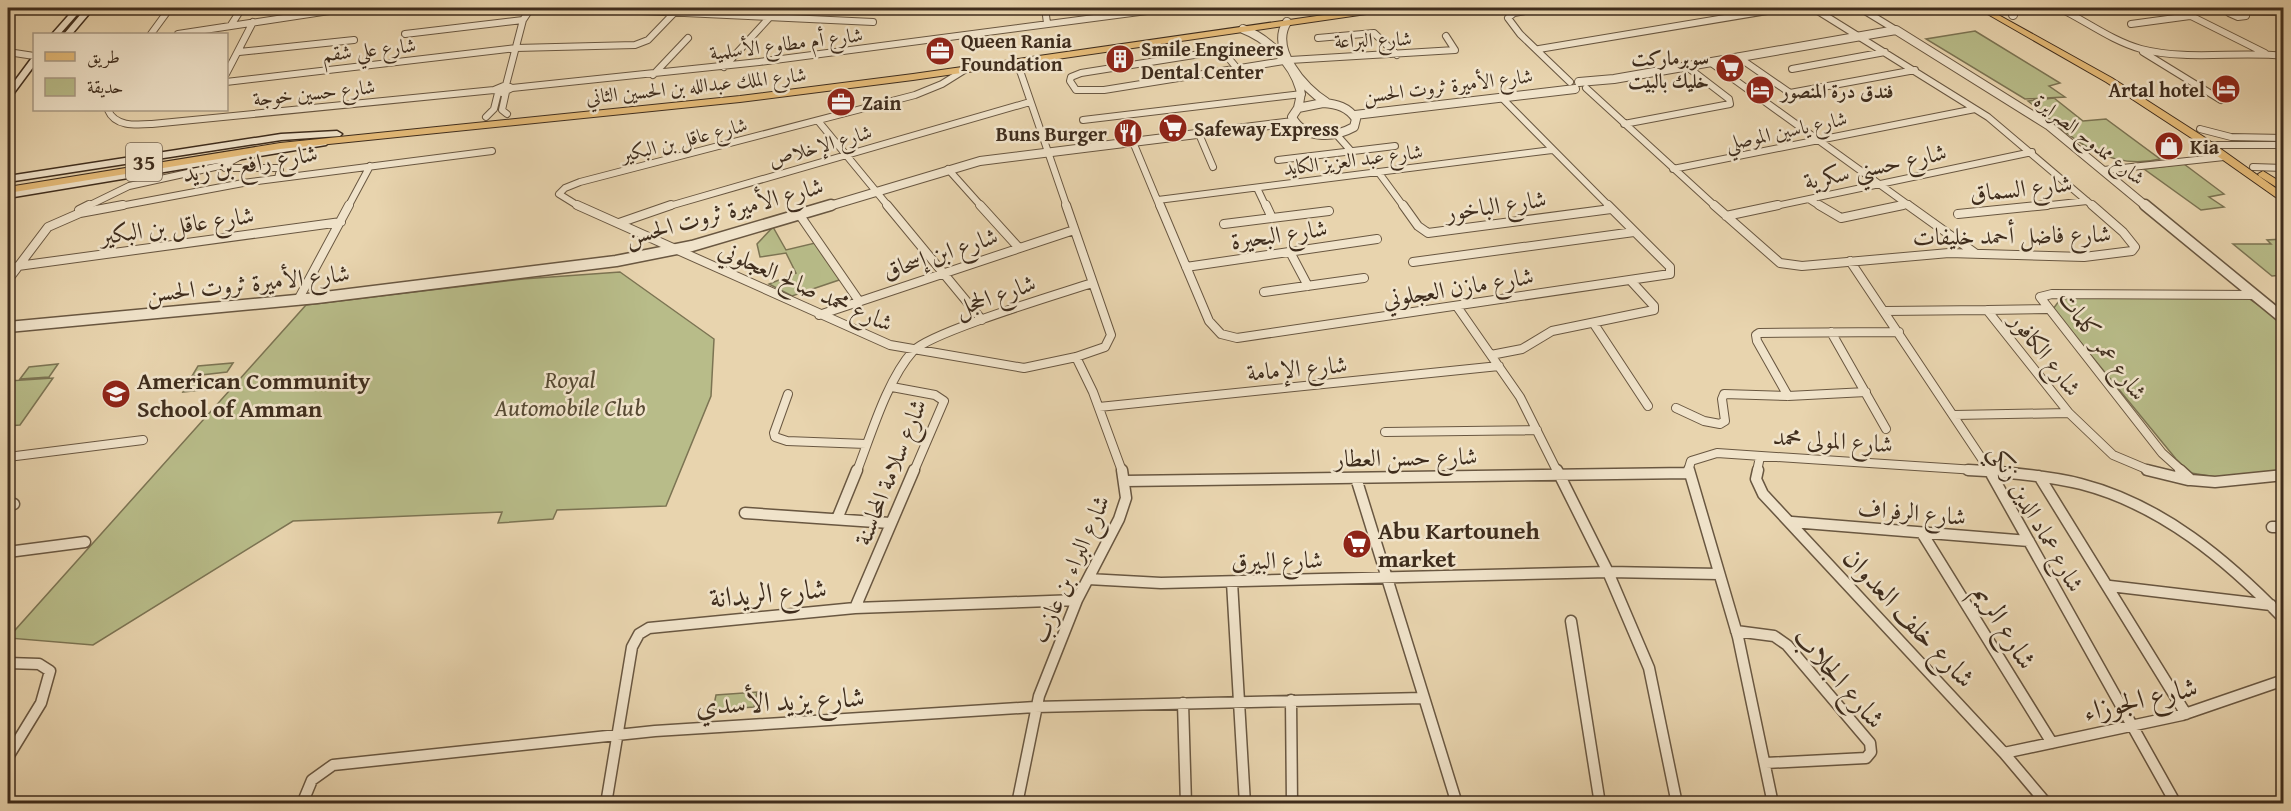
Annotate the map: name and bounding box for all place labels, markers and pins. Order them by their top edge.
place label: Queen Rania Foundation [961,26,1073,78]
place label: Smile Engineers Dental Center [1141,34,1284,86]
office icon: Queen Rania Foundation [924,35,956,67]
building icon: Smile Engineers Dental Center [1104,43,1136,75]
place label: سوبرماركت خليك بالبيت [1628,43,1709,95]
supermarket icon: سوبرماركت خليك بالبيت [1714,52,1746,84]
hotel icon: Artal hotel [2210,73,2242,105]
hotel icon: فندق درة المنصور [1744,74,1776,106]
place label: Artal hotel [2109,75,2205,104]
place label: فندق درة المنصور [1779,76,1894,105]
office icon: Zain [825,86,857,118]
place label: Zain [862,88,902,117]
supermarket icon: Safeway Express [1157,112,1189,144]
place label: Safeway Express [1194,114,1339,143]
restaurant icon: Buns Burger [1112,117,1144,149]
place label: Buns Burger [996,119,1107,148]
shop icon: Kia [2153,130,2185,162]
place label: Kia [2190,132,2220,161]
place label: American Community School of Amman [137,363,371,426]
school or university icon: American Community School of Amman [100,378,132,410]
place label: Abu Kartouneh market [1378,513,1540,576]
supermarket icon: Abu Kartouneh market [1341,528,1373,560]

